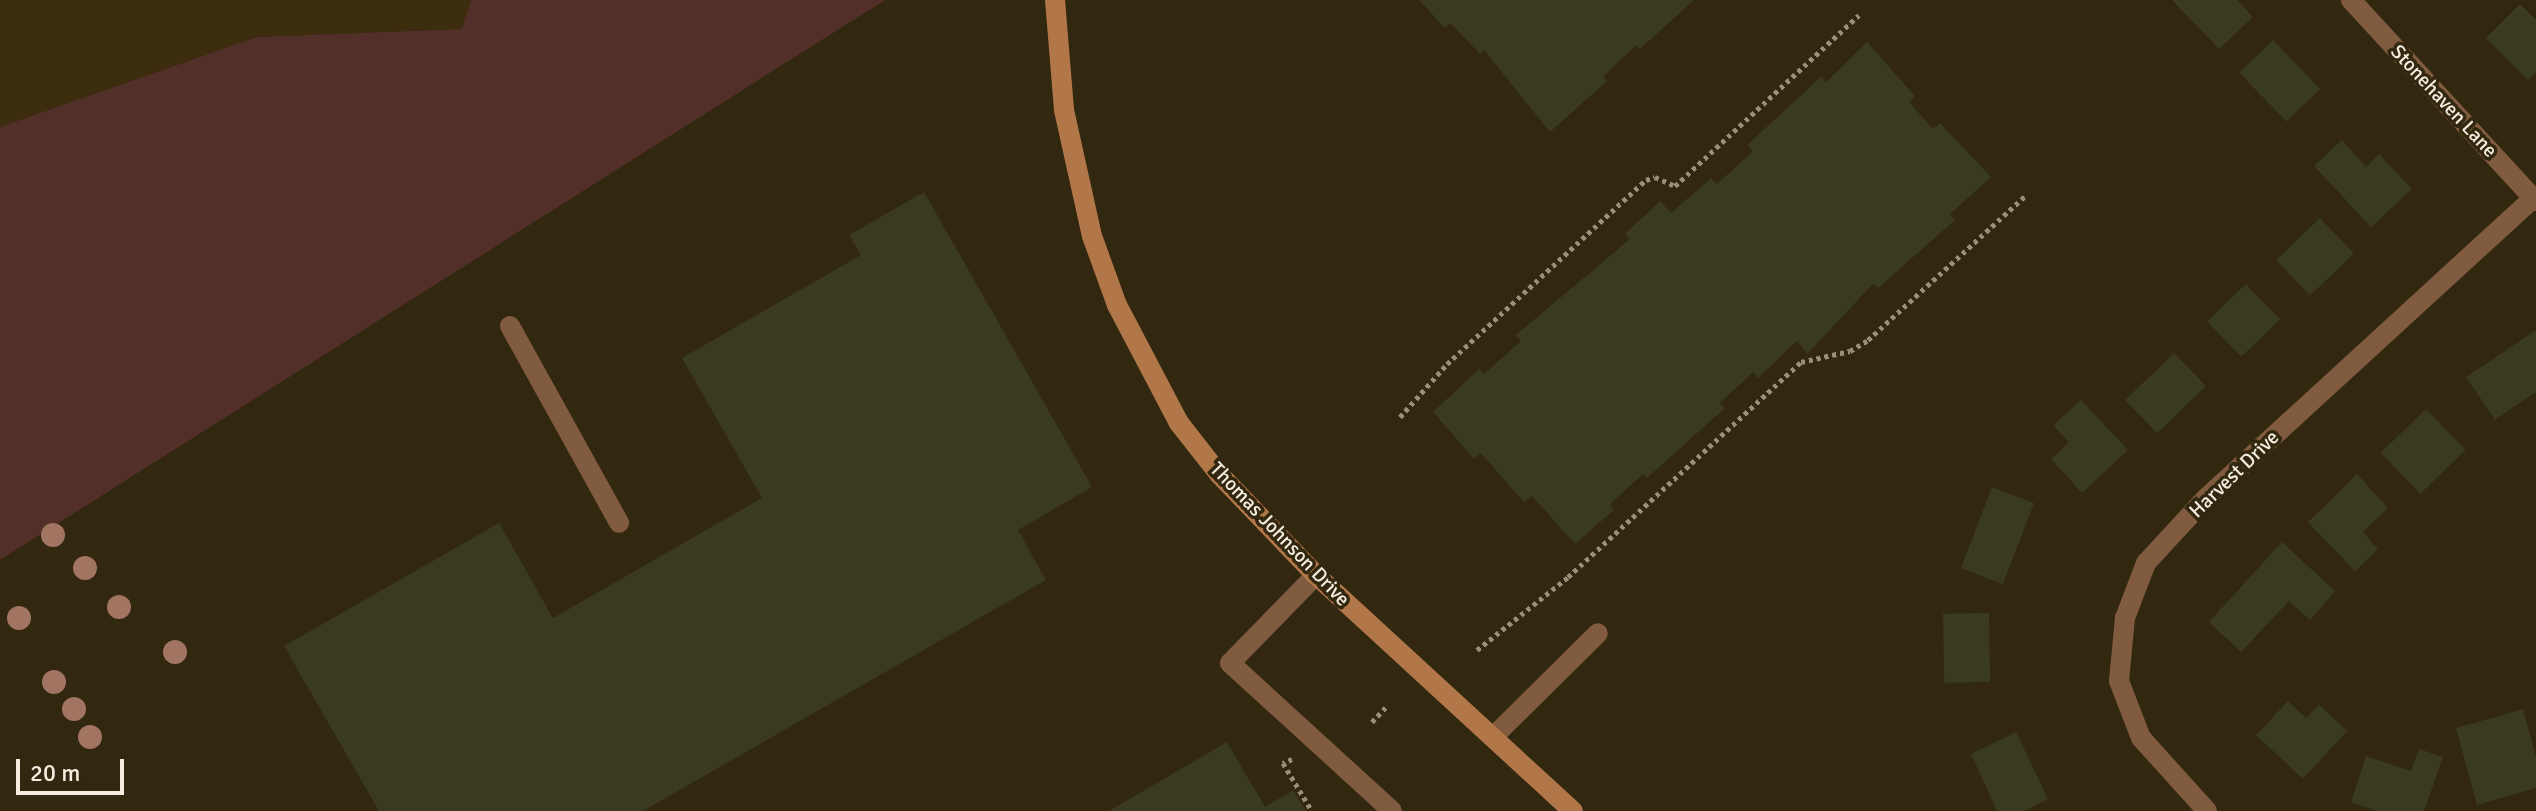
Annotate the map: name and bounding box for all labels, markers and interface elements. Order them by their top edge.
street label: Stonehaven Lane [2386,40,2502,162]
street label: Harvest Drive [2184,425,2284,523]
street label: Thomas Johnson Drive [1205,457,1355,611]
scale bar [20,743,128,793]
text: 20 m [30,758,80,788]

